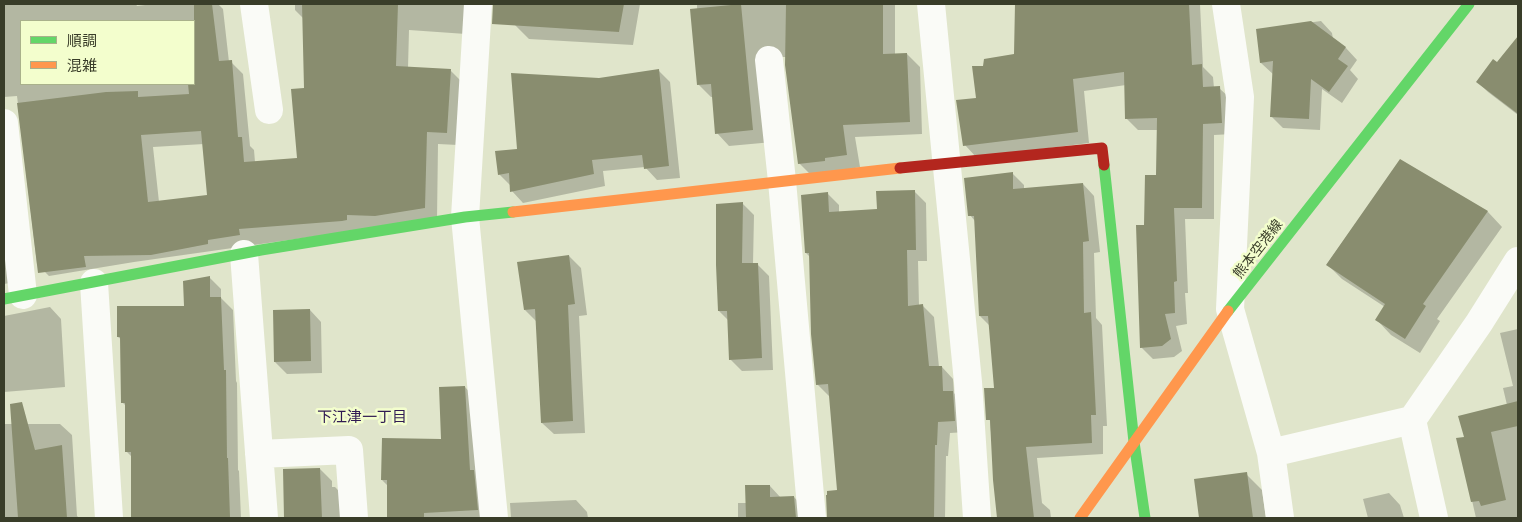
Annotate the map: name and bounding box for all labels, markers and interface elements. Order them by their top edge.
legend [20,20,195,85]
text: 順調 [67,32,97,49]
text: 混雑 [67,57,97,74]
street label: 熊本空港線 [1230,216,1286,282]
district label: 下江津一丁目 [317,408,407,426]

